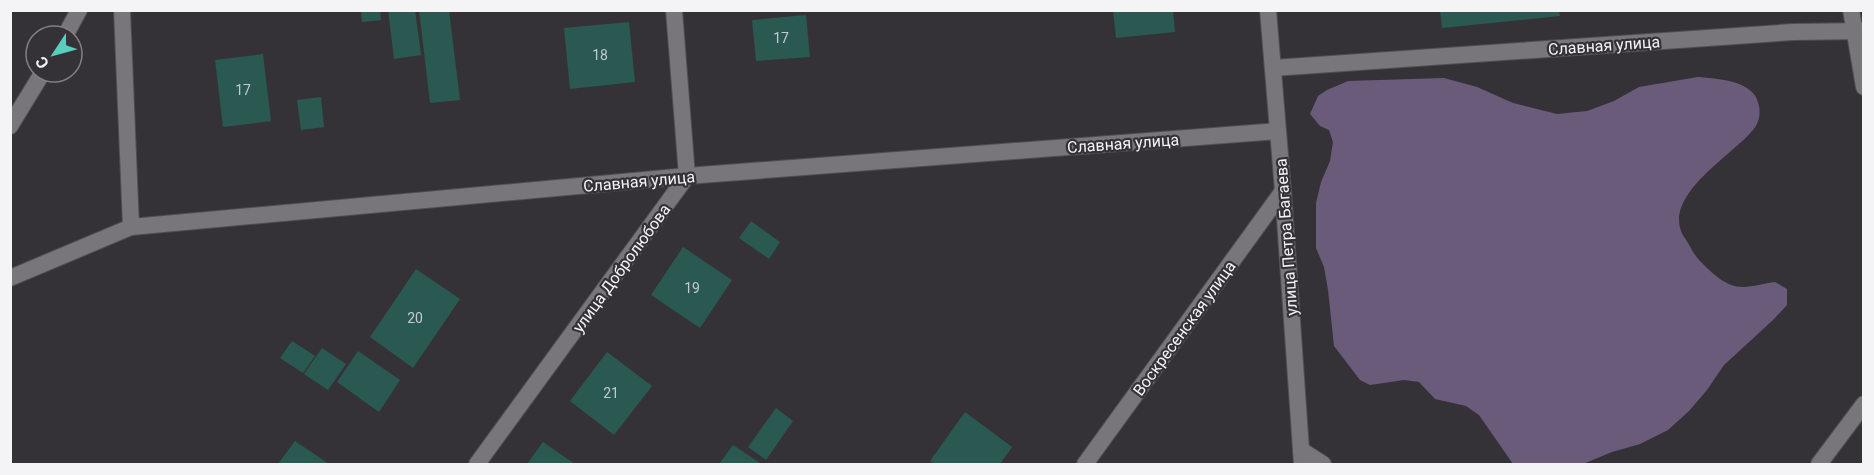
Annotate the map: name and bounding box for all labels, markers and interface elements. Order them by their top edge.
north arrow [24,24,84,84]
house number: 17 [773,30,789,46]
street label: Славная улица [1547,32,1661,59]
house number: 18 [592,47,608,63]
text: С [32,53,53,72]
house number: 17 [235,82,251,98]
street label: Славная улица [1066,130,1180,157]
street label: улица Петра Багаева [1272,158,1301,316]
street label: Славная улица [582,167,696,196]
street label: улица Добролюбова [568,200,674,336]
street label: Воскресенская улица [1129,257,1240,399]
house number: 19 [684,280,700,296]
house number: 20 [407,310,423,326]
house number: 21 [603,385,619,401]

